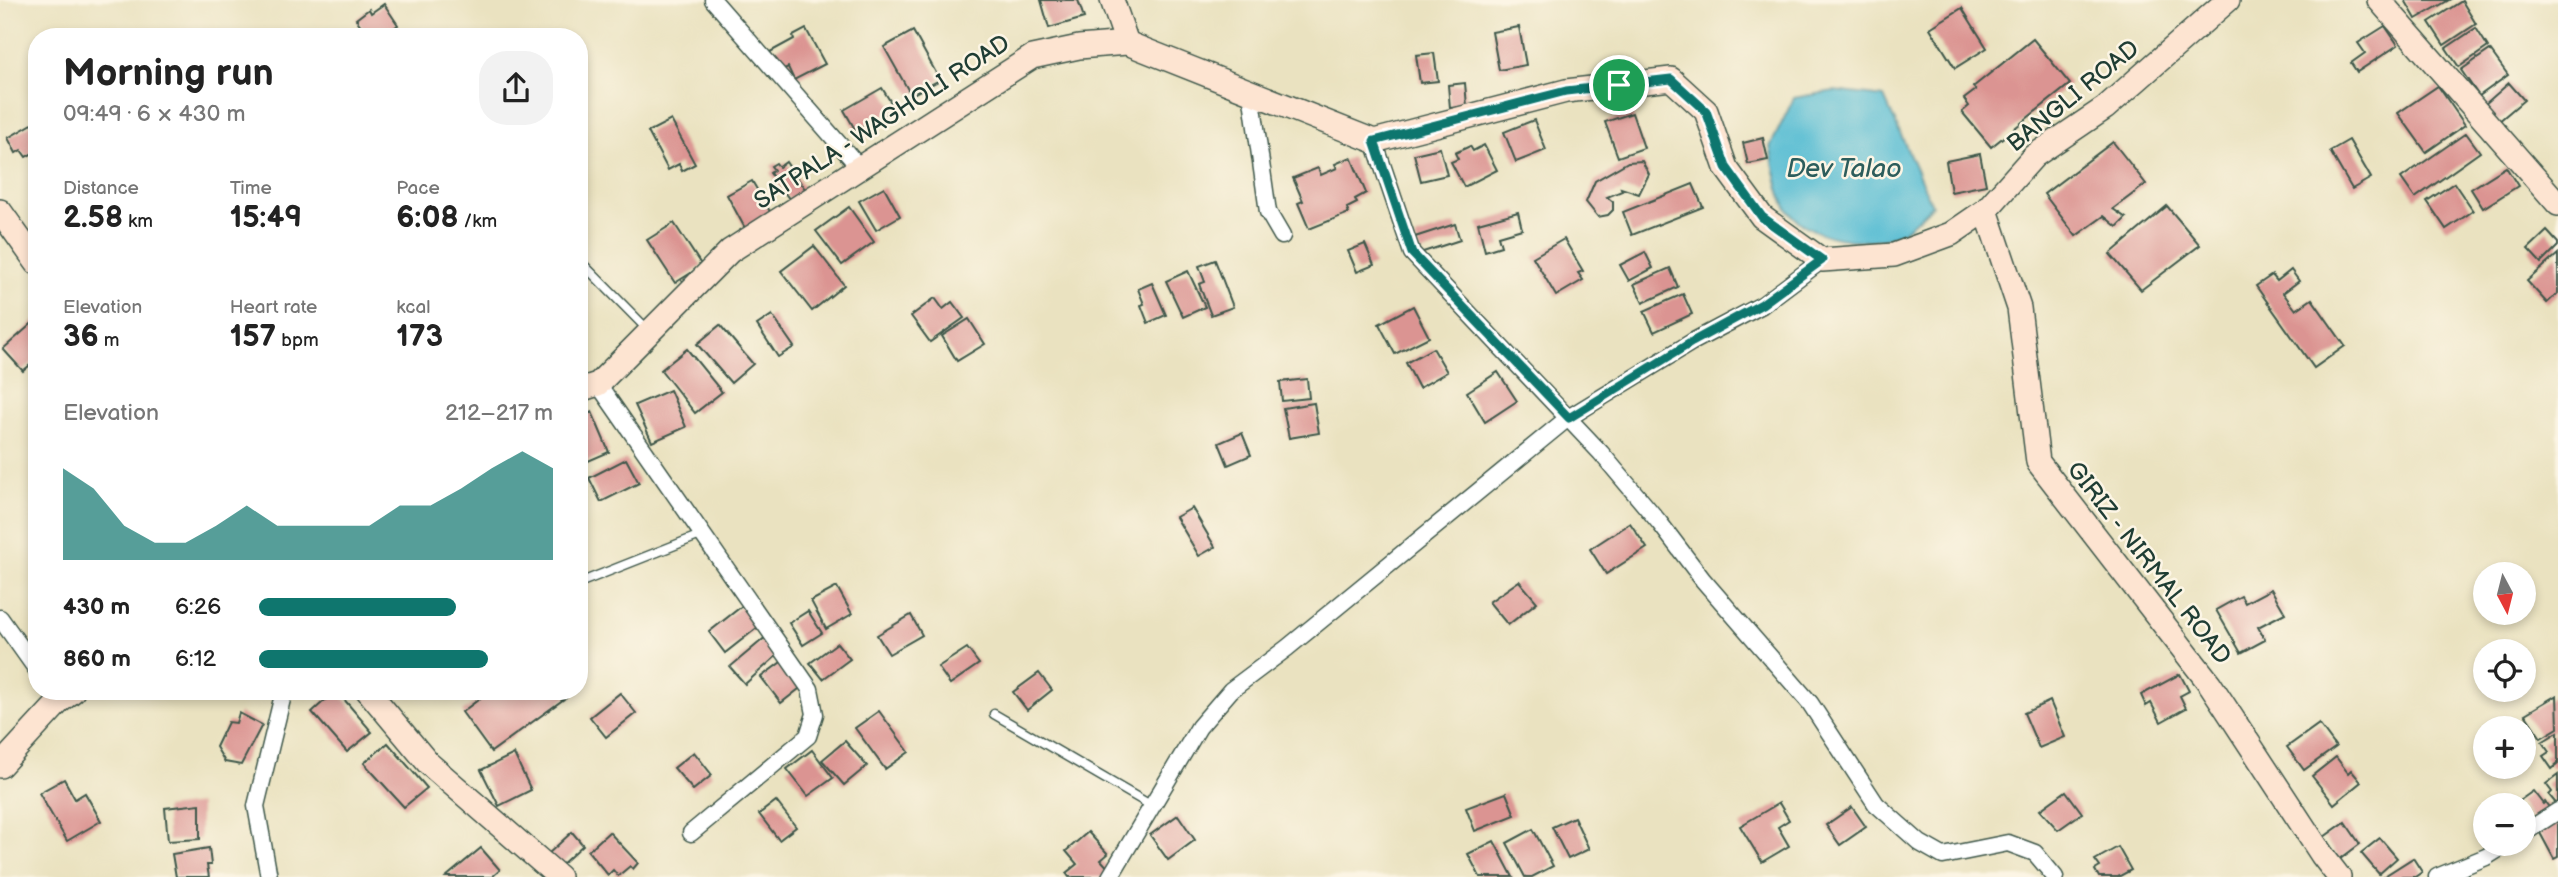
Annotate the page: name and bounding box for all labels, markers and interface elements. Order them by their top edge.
street label: SATPALA - WAGHOLI ROAD [749,28,1015,216]
street label: BANGLI ROAD [2001,34,2145,158]
text: Morning run [63,51,274,96]
button: share [479,51,553,125]
pin [1589,55,1649,115]
icon: arrive [1600,66,1638,104]
text: 09:49 · 6 × 430 m [63,100,245,128]
water label: Dev Talao [1786,154,1902,185]
text: Distance [63,177,139,200]
text: Time [230,177,272,200]
text: Pace [396,177,440,200]
text: 2.58 [63,200,123,236]
text: 15:49 [230,200,302,236]
text: 6:08 [396,200,458,236]
text: km [123,210,153,233]
text: /km [458,210,497,233]
text: Elevation [63,296,142,319]
text: Heart rate [230,296,317,319]
text: kcal [396,296,430,319]
text: 36 [63,319,99,355]
text: 157 [230,319,276,355]
text: 173 [396,319,443,355]
text: m [99,329,120,352]
text: bpm [276,329,319,352]
text: Elevation [63,399,159,427]
text: 212–217 m [445,399,553,427]
street label: GIRIZ - NIRMAL ROAD [2061,456,2237,670]
north arrow [2473,562,2536,625]
map controls [2473,562,2536,856]
text: 430 m [63,593,130,621]
text: 6:26 [175,593,221,621]
button: locate [2473,639,2536,702]
text: 860 m [63,645,131,673]
text: 6:12 [175,645,216,673]
button: + [2473,716,2536,779]
button: − [2473,793,2536,856]

